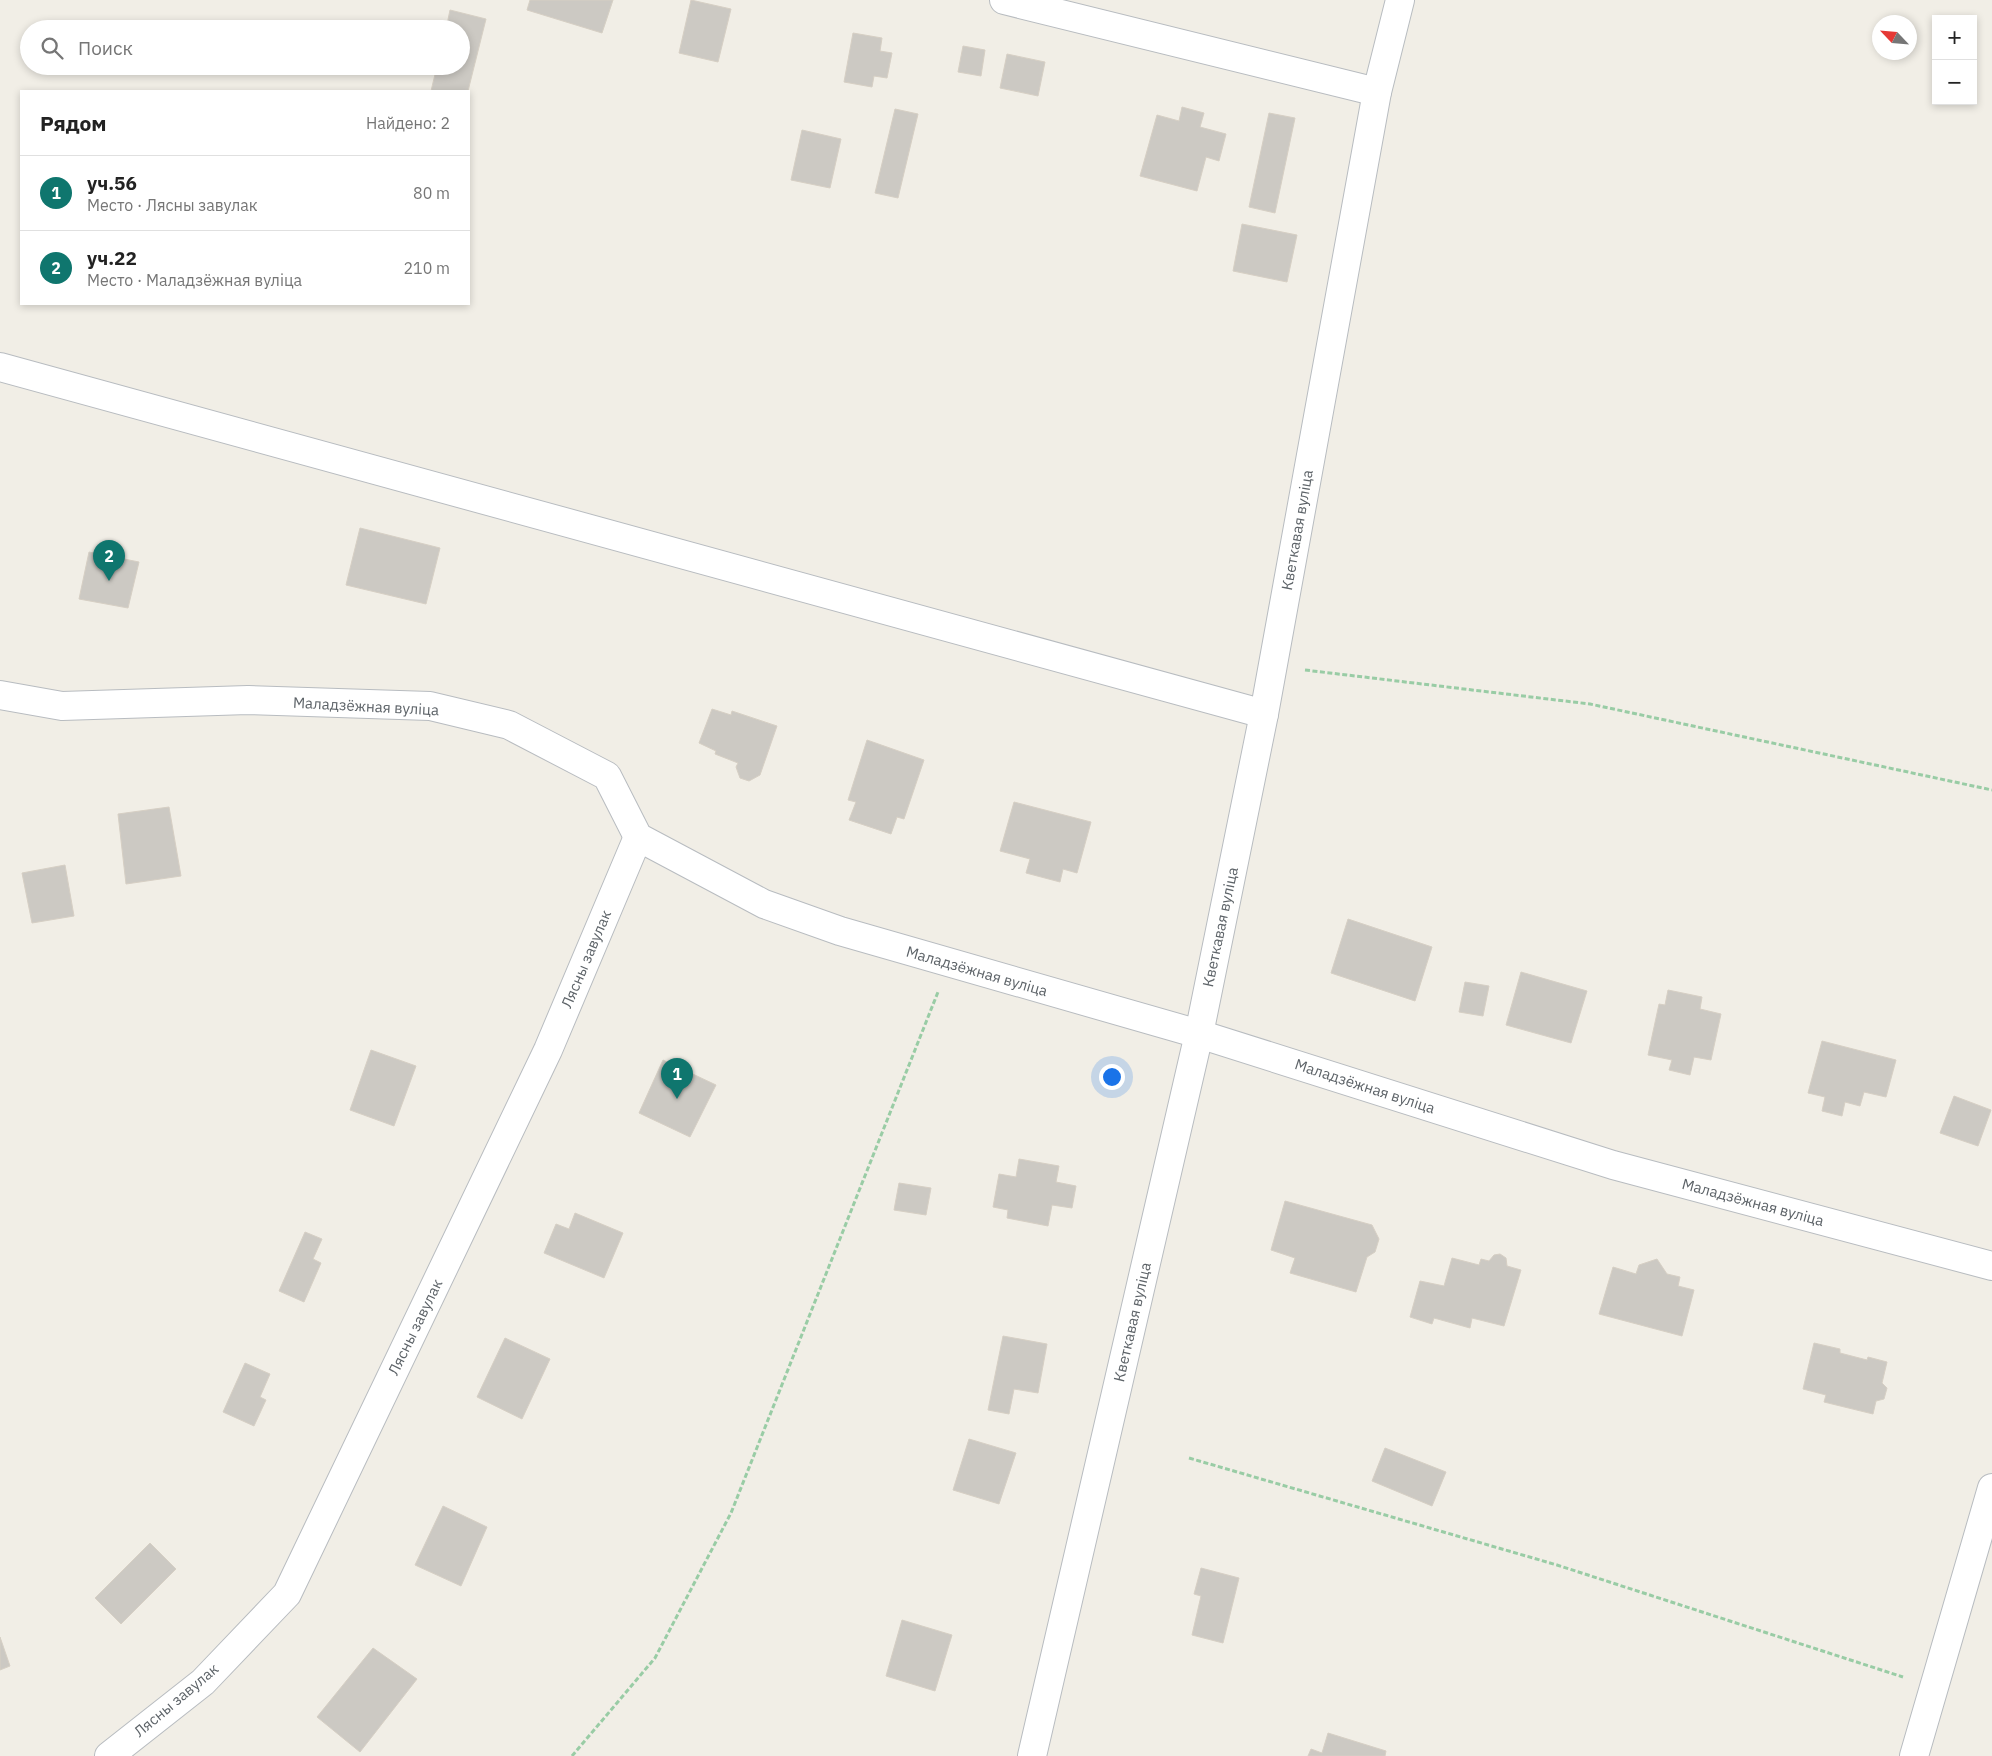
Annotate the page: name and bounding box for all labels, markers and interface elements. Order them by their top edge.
north arrow [1872,15,1917,60]
map controls [1932,15,1977,105]
button: + [1932,15,1977,60]
search box [20,20,470,75]
icon: search [38,34,66,62]
text: Поиск [78,36,133,60]
button: − [1932,60,1977,105]
text: Рядом [40,109,107,137]
text: Найдено: 2 [366,113,450,133]
text: уч.56 [87,171,137,195]
text: 1 [51,183,61,203]
text: 80 m [413,183,450,203]
text: Место · Лясны завулак [87,195,258,215]
text: уч.22 [87,246,137,270]
text: 2 [51,258,61,278]
text: 210 m [403,258,450,278]
text: Место · Маладзёжная вуліца [87,270,302,290]
street label: Кветкавая вуліца [1277,468,1317,592]
pin: 2 [93,540,125,581]
street label: Маладзёжная вуліца [292,693,440,719]
street label: Кветкавая вуліца [1198,865,1242,989]
street label: Лясны завулак [557,907,615,1011]
street label: Маладзёжная вуліца [904,942,1050,1000]
street label: Маладзёжная вуліца [1292,1054,1438,1118]
pin: 1 [661,1058,693,1099]
your location [1099,1064,1125,1090]
street label: Маладзёжная вуліца [1680,1174,1826,1230]
street label: Кветкавая вуліца [1109,1260,1155,1384]
street label: Лясны завулак [384,1276,446,1378]
street label: Лясны завулак [130,1659,222,1741]

